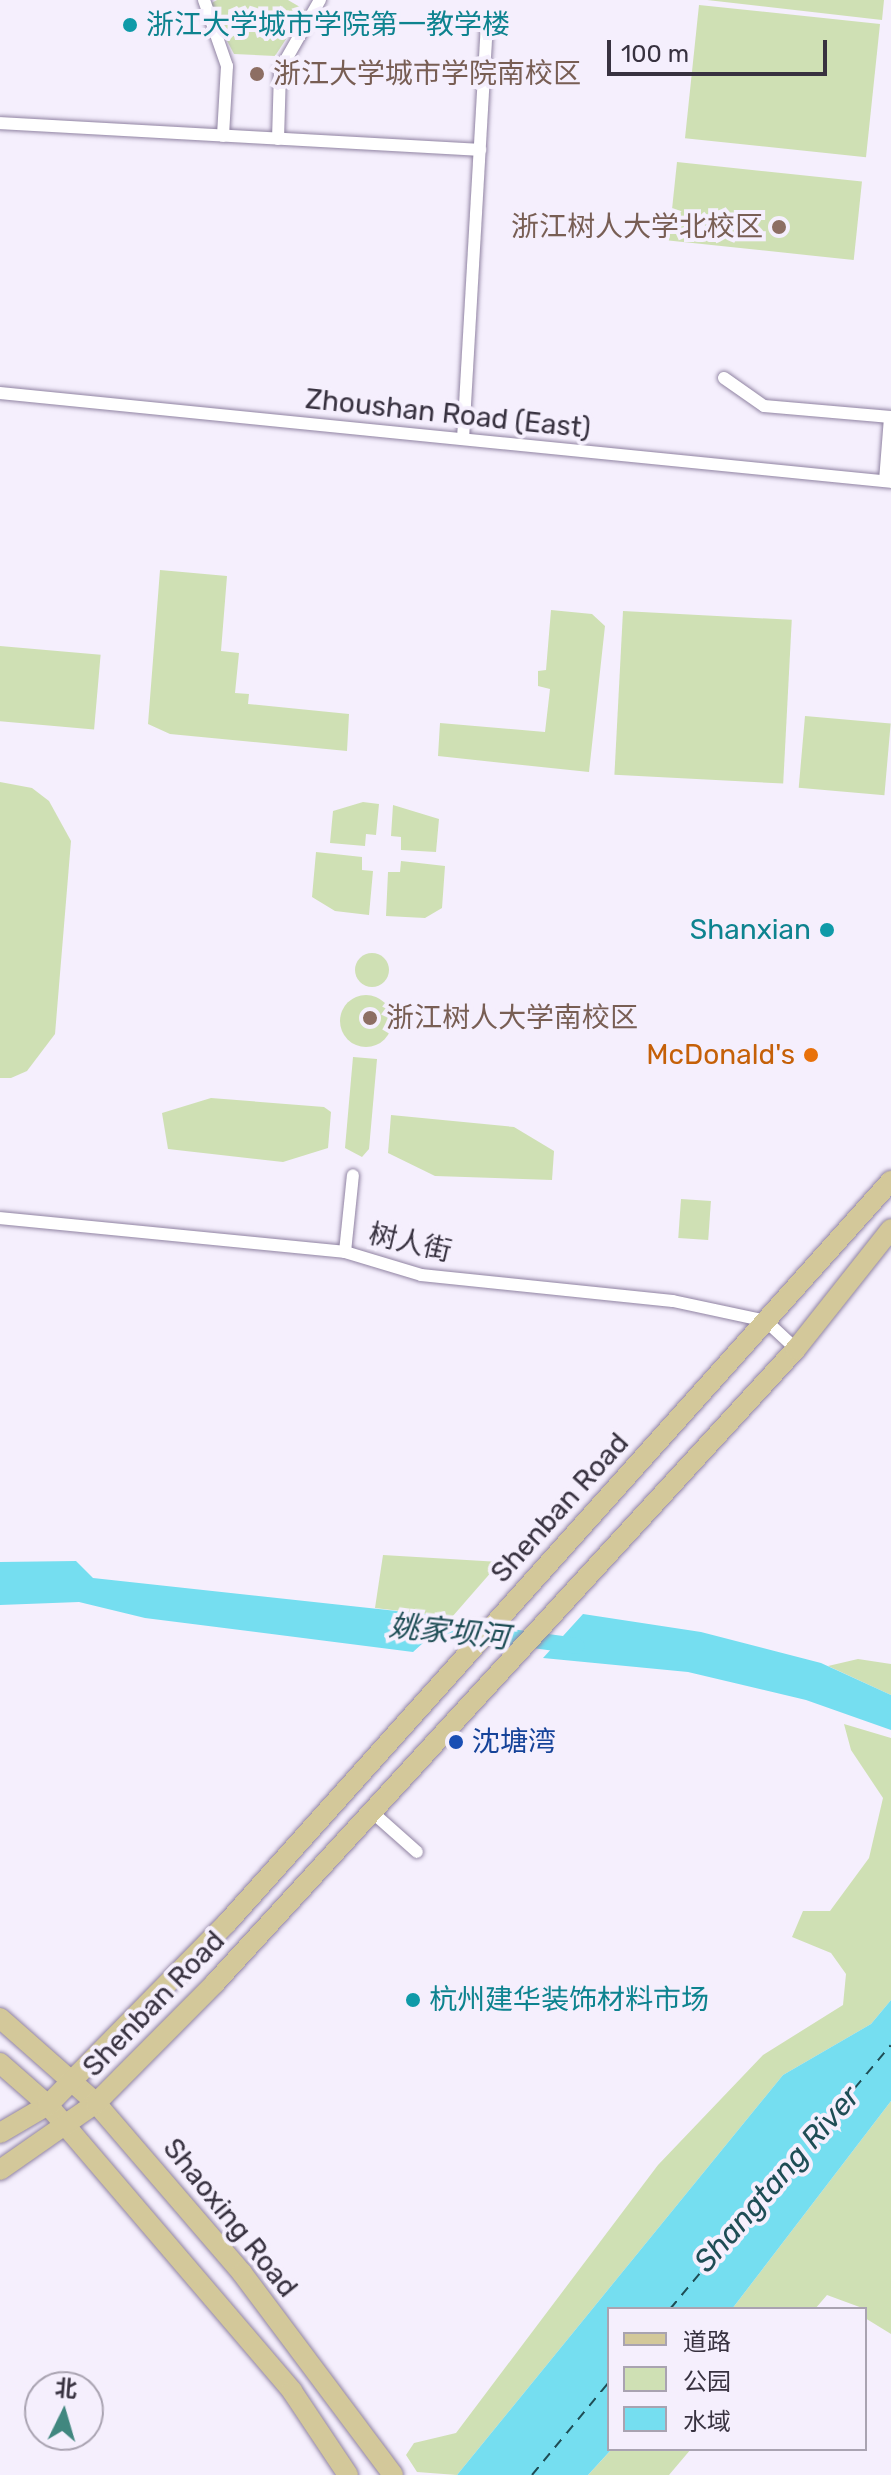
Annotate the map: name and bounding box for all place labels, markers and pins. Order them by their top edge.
place label: 浙江大学城市学院第一教学楼 [146,8,510,42]
marker: 浙江大学城市学院第一教学楼 [121,16,139,34]
place label: 浙江大学城市学院南校区 [273,57,581,91]
marker: 浙江大学城市学院南校区 [248,65,266,83]
place label: 浙江树人大学北校区 [511,210,763,244]
marker: 浙江树人大学北校区 [770,218,788,236]
place label: Shanxian [690,913,811,947]
marker: Shanxian [818,921,836,939]
place label: 浙江树人大学南校区 [386,1001,638,1035]
marker: 浙江树人大学南校区 [361,1009,379,1027]
place label: McDonald's [646,1038,795,1072]
marker: McDonald's [802,1046,820,1064]
place label: 沈塘湾 [472,1725,556,1759]
marker: 沈塘湾 [447,1733,465,1751]
place label: 杭州建华装饰材料市场 [429,1983,709,2017]
marker: 杭州建华装饰材料市场 [404,1991,422,2009]

